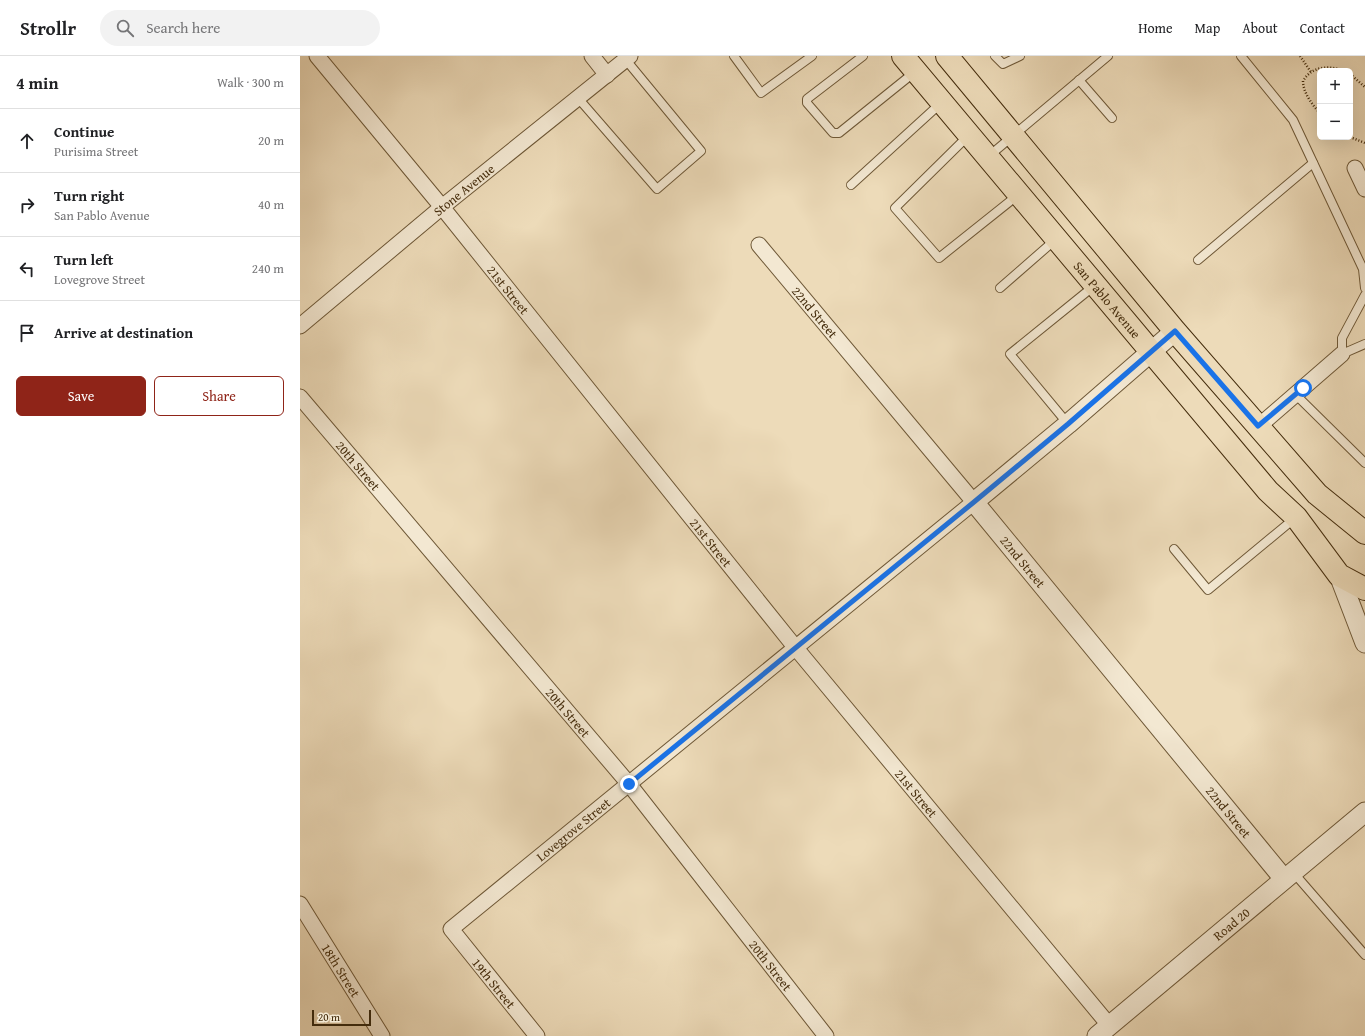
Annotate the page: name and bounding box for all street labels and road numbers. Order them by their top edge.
street label: Stone Avenue [429,159,499,221]
street label: San Pablo Avenue [1069,257,1145,343]
street label: 21st Street [482,261,534,319]
street label: 22nd Street [787,282,842,343]
street label: 20th Street [331,437,385,495]
street label: 21st Street [685,514,737,572]
street label: 22nd Street [995,532,1050,592]
street label: 20th Street [541,684,595,742]
street label: 21st Street [890,765,942,822]
street label: 22nd Street [1201,782,1256,843]
street label: Lovegrove Street [532,793,615,866]
street label: Road 20 [1209,903,1254,945]
street label: 20th Street [744,936,797,995]
street label: 18th Street [317,940,365,1001]
street label: 19th Street [467,954,520,1013]

